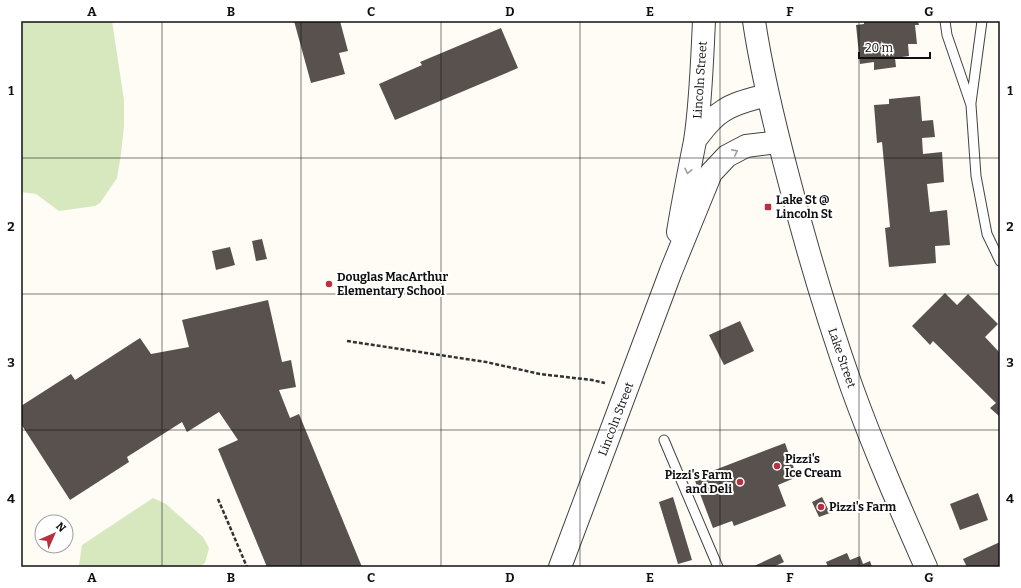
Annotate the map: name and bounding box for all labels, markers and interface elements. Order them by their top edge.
text: A [87,4,97,19]
text: B [227,4,235,19]
text: C [367,4,375,19]
text: D [505,4,515,19]
text: E [646,4,654,19]
text: F [786,4,794,19]
text: G [924,4,934,19]
scale bar [859,34,930,60]
street label: Lincoln Street [690,40,710,119]
text: 20 m [865,41,894,55]
text: 1 [8,83,14,98]
text: 1 [1007,83,1013,98]
one-way arrow [730,149,738,157]
one-way arrow [685,168,693,174]
place label: Lake St @ Lincoln St [776,193,833,221]
marker: Lake St @ Lincoln St [763,202,773,212]
text: 2 [7,219,15,234]
text: 2 [1006,219,1014,234]
place label: Douglas MacArthur Elementary School [337,270,448,298]
marker: Douglas MacArthur Elementary School [324,279,334,289]
street label: Lake Street [825,326,859,390]
text: 3 [7,355,15,370]
text: 3 [1006,355,1014,370]
street label: Lincoln Street [596,380,637,458]
place label: Pizzi's Ice Cream [785,452,842,480]
marker: Pizzi's Ice Cream [772,461,782,471]
place label: Pizzi's Farm and Deli [665,468,733,496]
marker: Pizzi's Farm and Deli [735,477,745,487]
text: 4 [7,491,15,506]
text: 4 [1006,491,1014,506]
place label: Pizzi's Farm [829,500,897,514]
marker: Pizzi's Farm [816,502,826,512]
north arrow [34,514,74,554]
text: N [53,520,69,535]
text: A [87,570,97,585]
text: B [227,570,235,585]
text: C [367,570,375,585]
text: D [505,570,515,585]
text: E [646,570,654,585]
text: F [786,570,794,585]
text: G [924,570,934,585]

